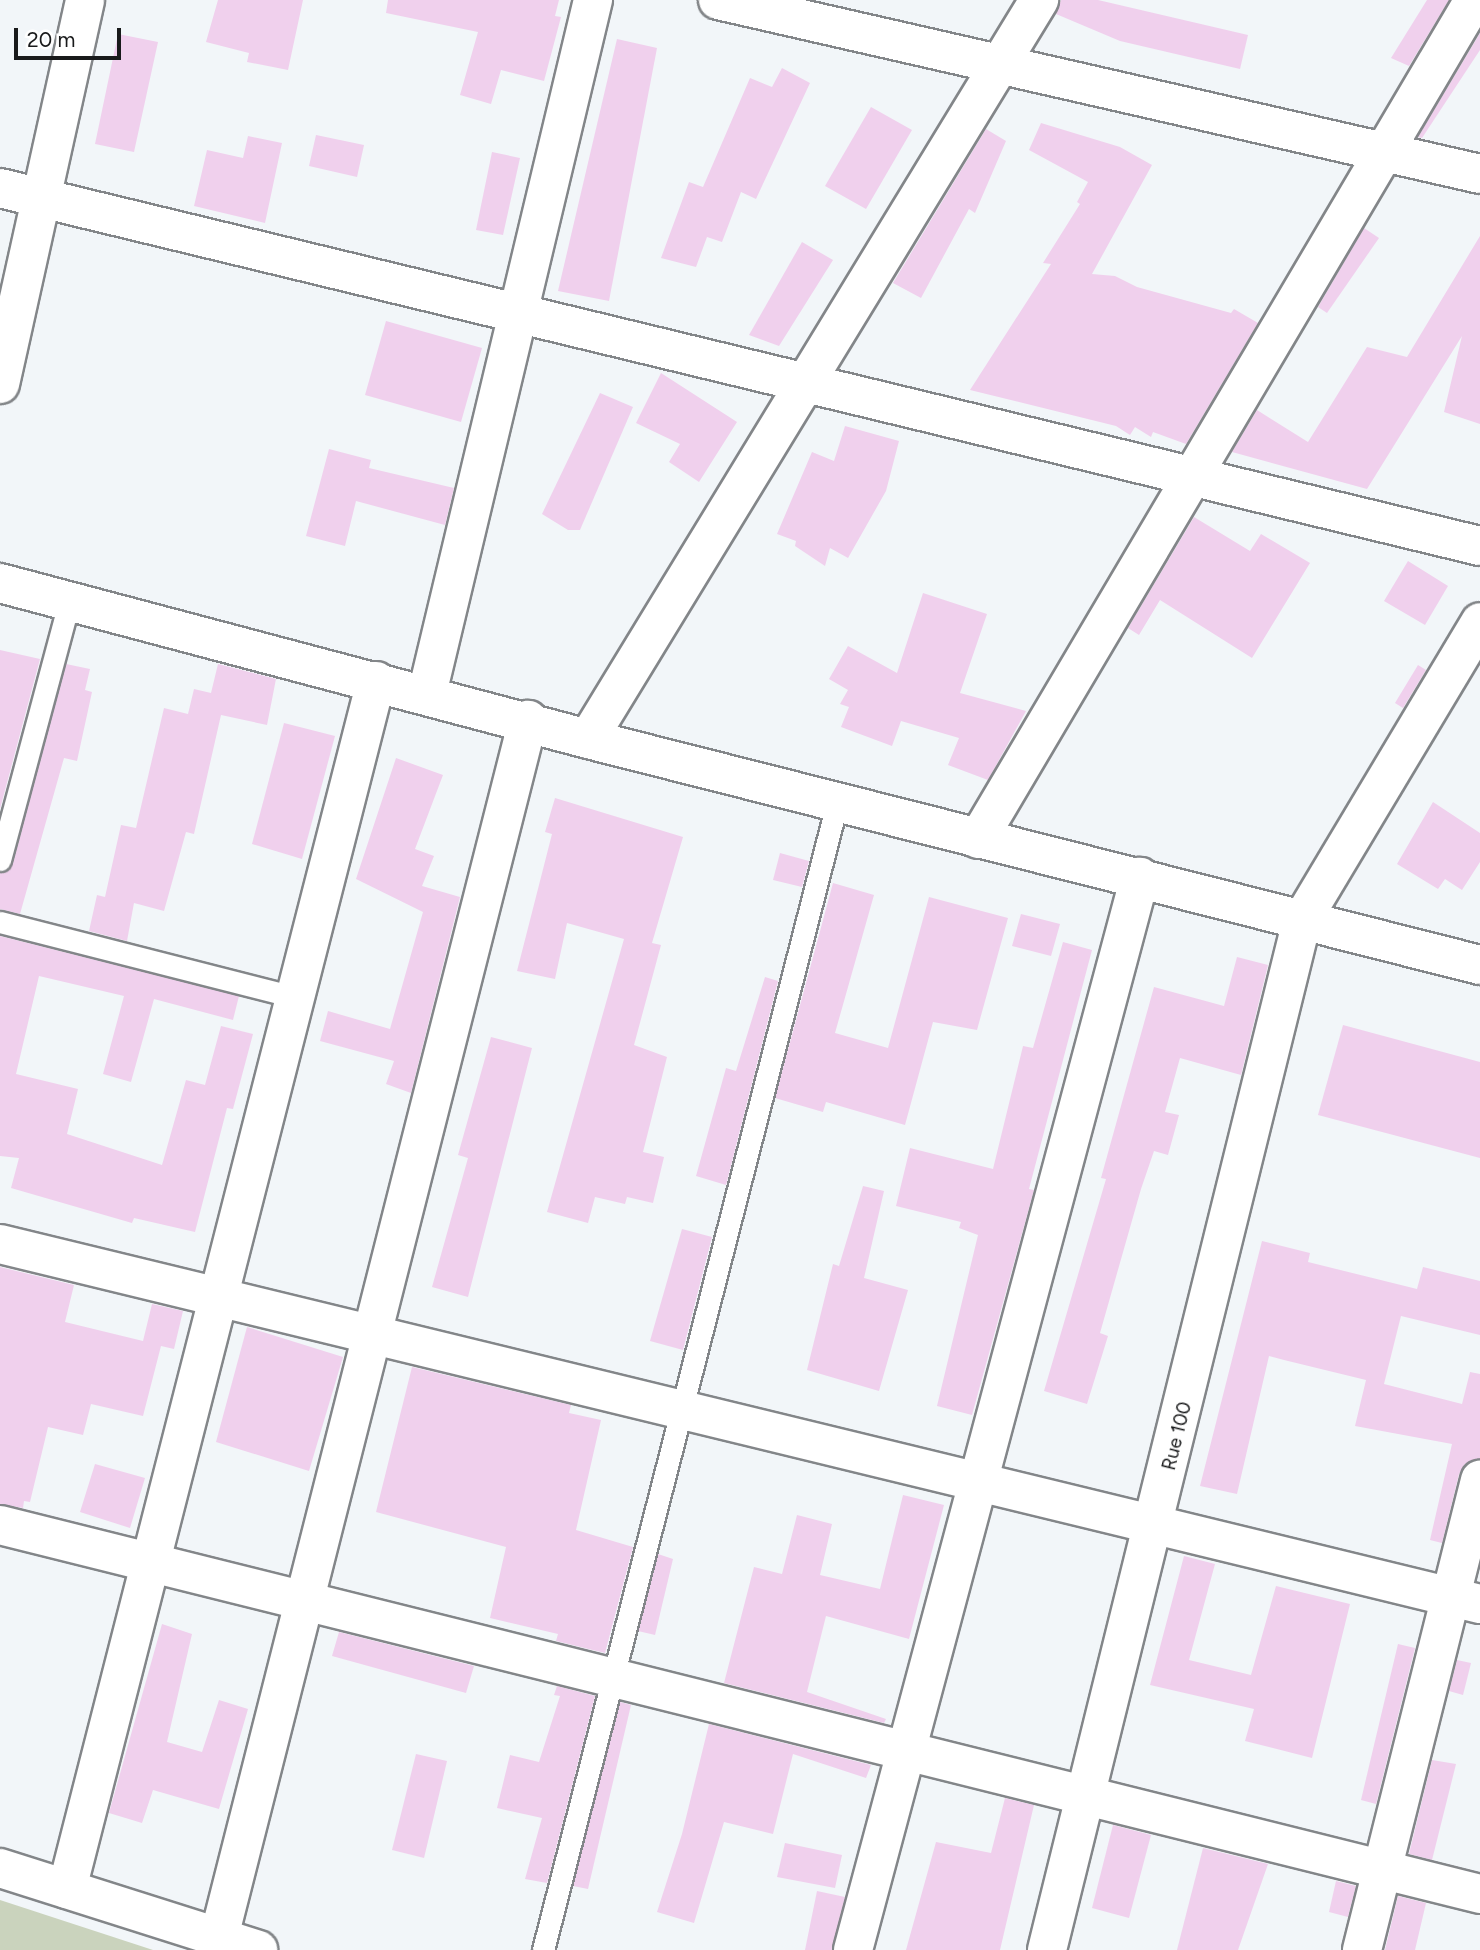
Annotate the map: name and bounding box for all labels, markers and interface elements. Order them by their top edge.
scale bar [18,14,124,58]
text: 20 m [27,27,75,52]
street label: Rue 100 [1157,1399,1197,1473]

